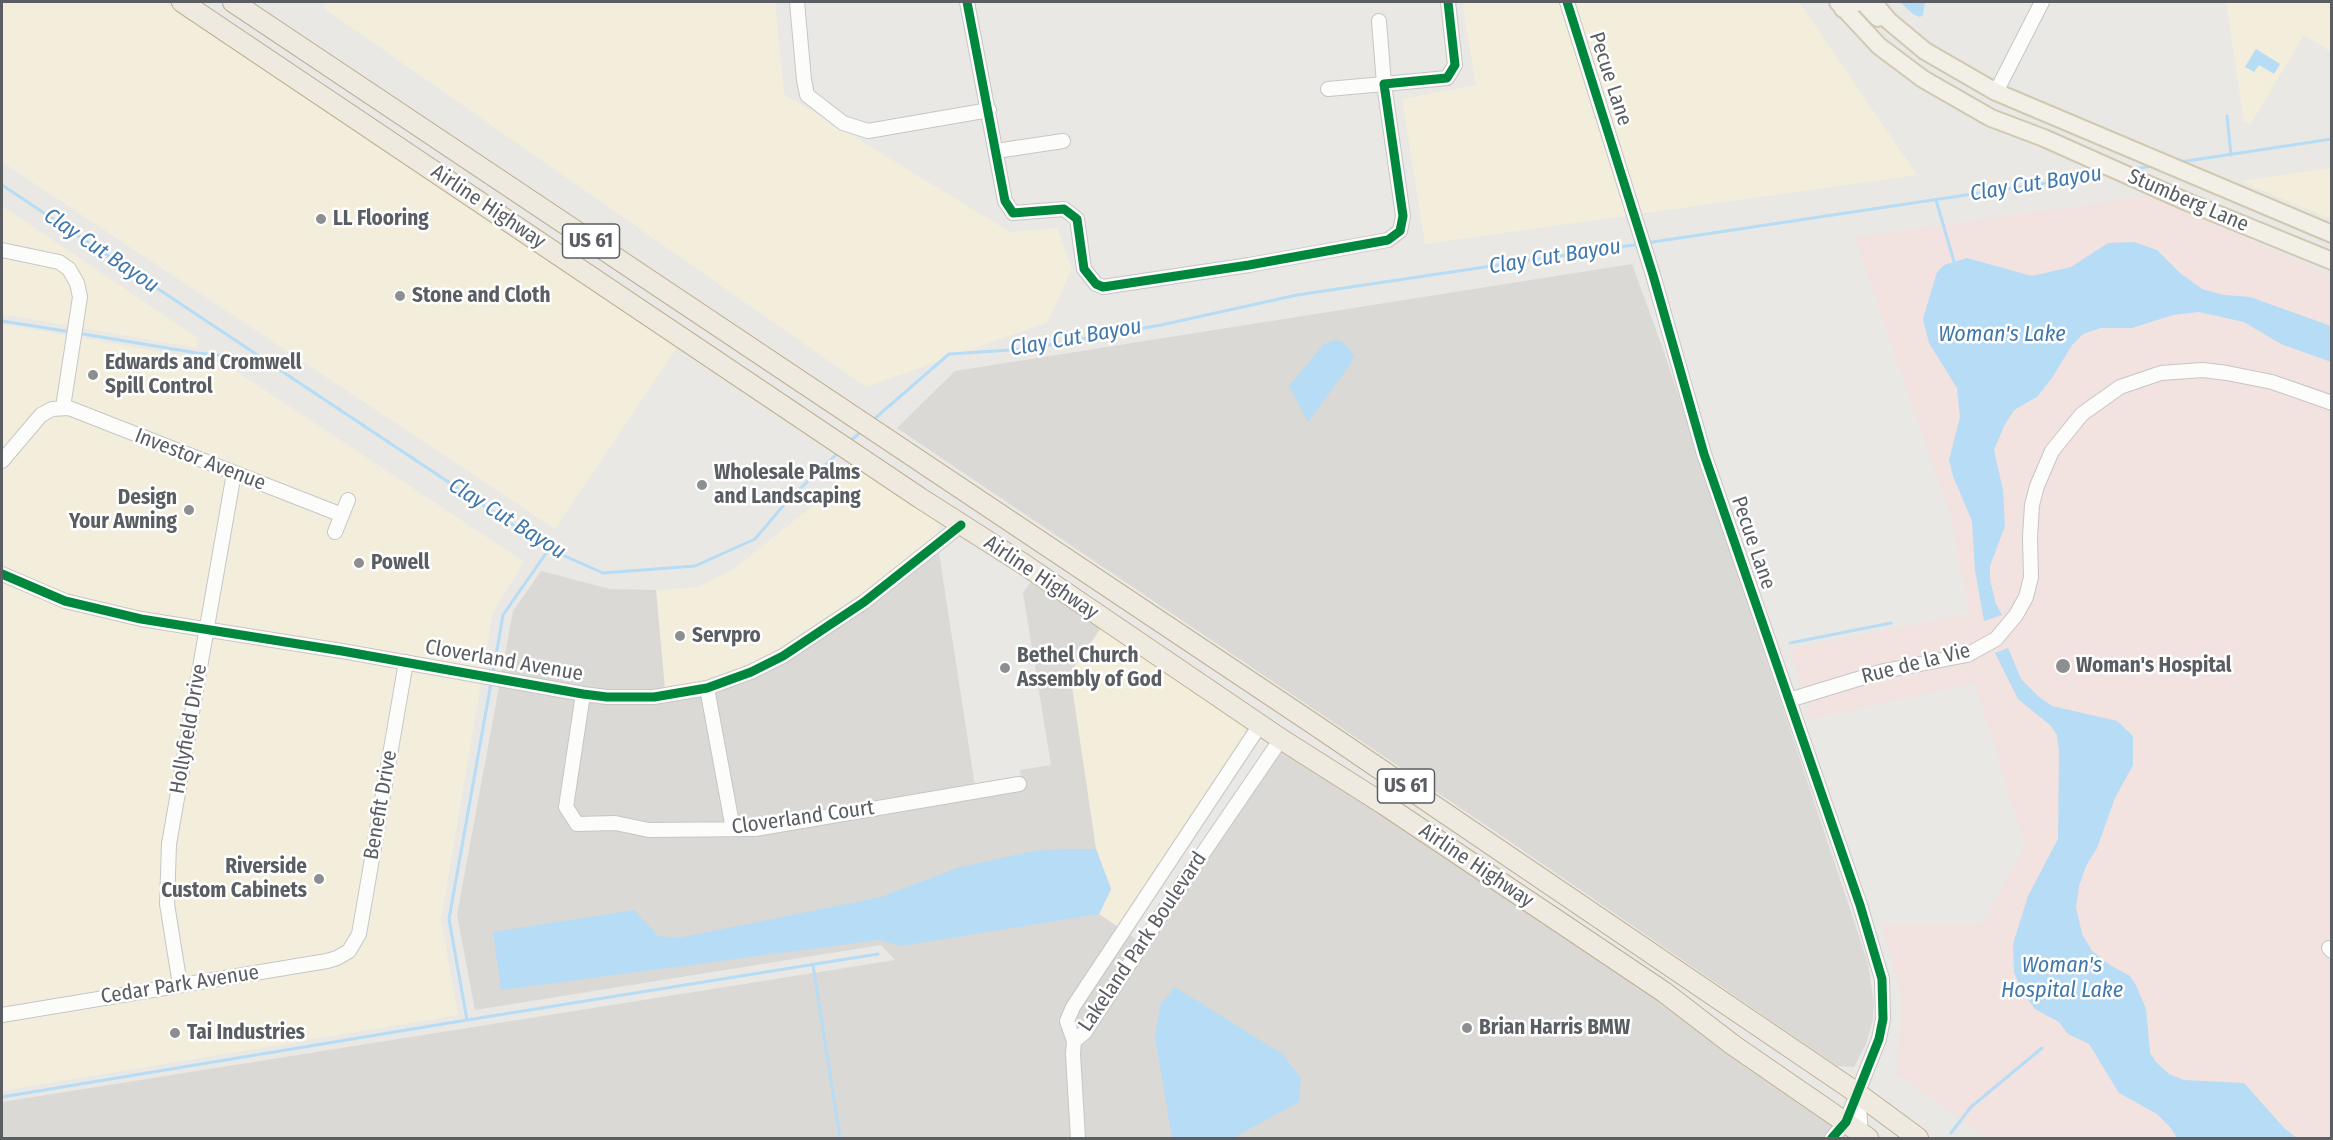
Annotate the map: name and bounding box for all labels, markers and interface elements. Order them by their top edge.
street label: Pecue Lane [1583,29,1637,129]
street label: Airline Highway [426,159,550,255]
water label: Clay Cut Bayou [1968,161,2104,207]
street label: Stumberg Lane [2124,164,2252,238]
water label: Clay Cut Bayou [38,203,164,299]
place label: LL Flooring [333,206,429,232]
marker: LL Flooring [314,212,328,226]
road number: US 61 [562,224,620,258]
water label: Clay Cut Bayou [1487,234,1623,280]
place label: Stone and Cloth [412,283,550,309]
marker: Stone and Cloth [393,289,407,303]
water label: Clay Cut Bayou [1008,313,1144,363]
water label: Woman's Lake [1938,322,2066,348]
place label: Edwards and Cromwell Spill Control [105,350,301,400]
marker: Edwards and Cromwell Spill Control [86,368,100,382]
street label: Investor Avenue [131,424,269,496]
place label: Wholesale Palms and Landscaping [714,460,861,510]
water label: Clay Cut Bayou [444,473,570,565]
marker: Wholesale Palms and Landscaping [695,478,709,492]
place label: Design Your Awning [69,485,177,535]
street label: Pecue Lane [1725,493,1781,593]
marker: Design Your Awning [182,503,196,517]
street label: Airline Highway [979,530,1103,626]
place label: Powell [371,550,430,576]
marker: Powell [352,556,366,570]
place label: Servpro [692,623,761,649]
marker: Servpro [673,629,687,643]
street label: Cloverland Avenue [423,635,585,687]
street label: Rue de la Vie [1859,638,1973,690]
place label: Bethel Church Assembly of God [1017,643,1162,693]
place label: Woman's Hospital [2076,653,2232,679]
marker: Woman's Hospital [2054,657,2072,675]
marker: Bethel Church Assembly of God [998,661,1012,675]
street label: Hollyfield Drive [165,662,213,796]
street label: Benefit Drive [359,748,403,862]
road number: US 61 [1378,769,1434,803]
street label: Cloverland Court [730,796,876,840]
street label: Airline Highway [1414,818,1538,914]
street label: Lakeland Park Boulevard [1073,847,1213,1037]
place label: Riverside Custom Cabinets [161,854,307,904]
marker: Riverside Custom Cabinets [312,872,326,886]
water label: Woman's Hospital Lake [2001,953,2123,1004]
street label: Cedar Park Avenue [99,960,261,1010]
place label: Brian Harris BMW [1479,1015,1630,1041]
place label: Tai Industries [187,1020,305,1046]
marker: Brian Harris BMW [1460,1021,1474,1035]
marker: Tai Industries [168,1026,182,1040]

